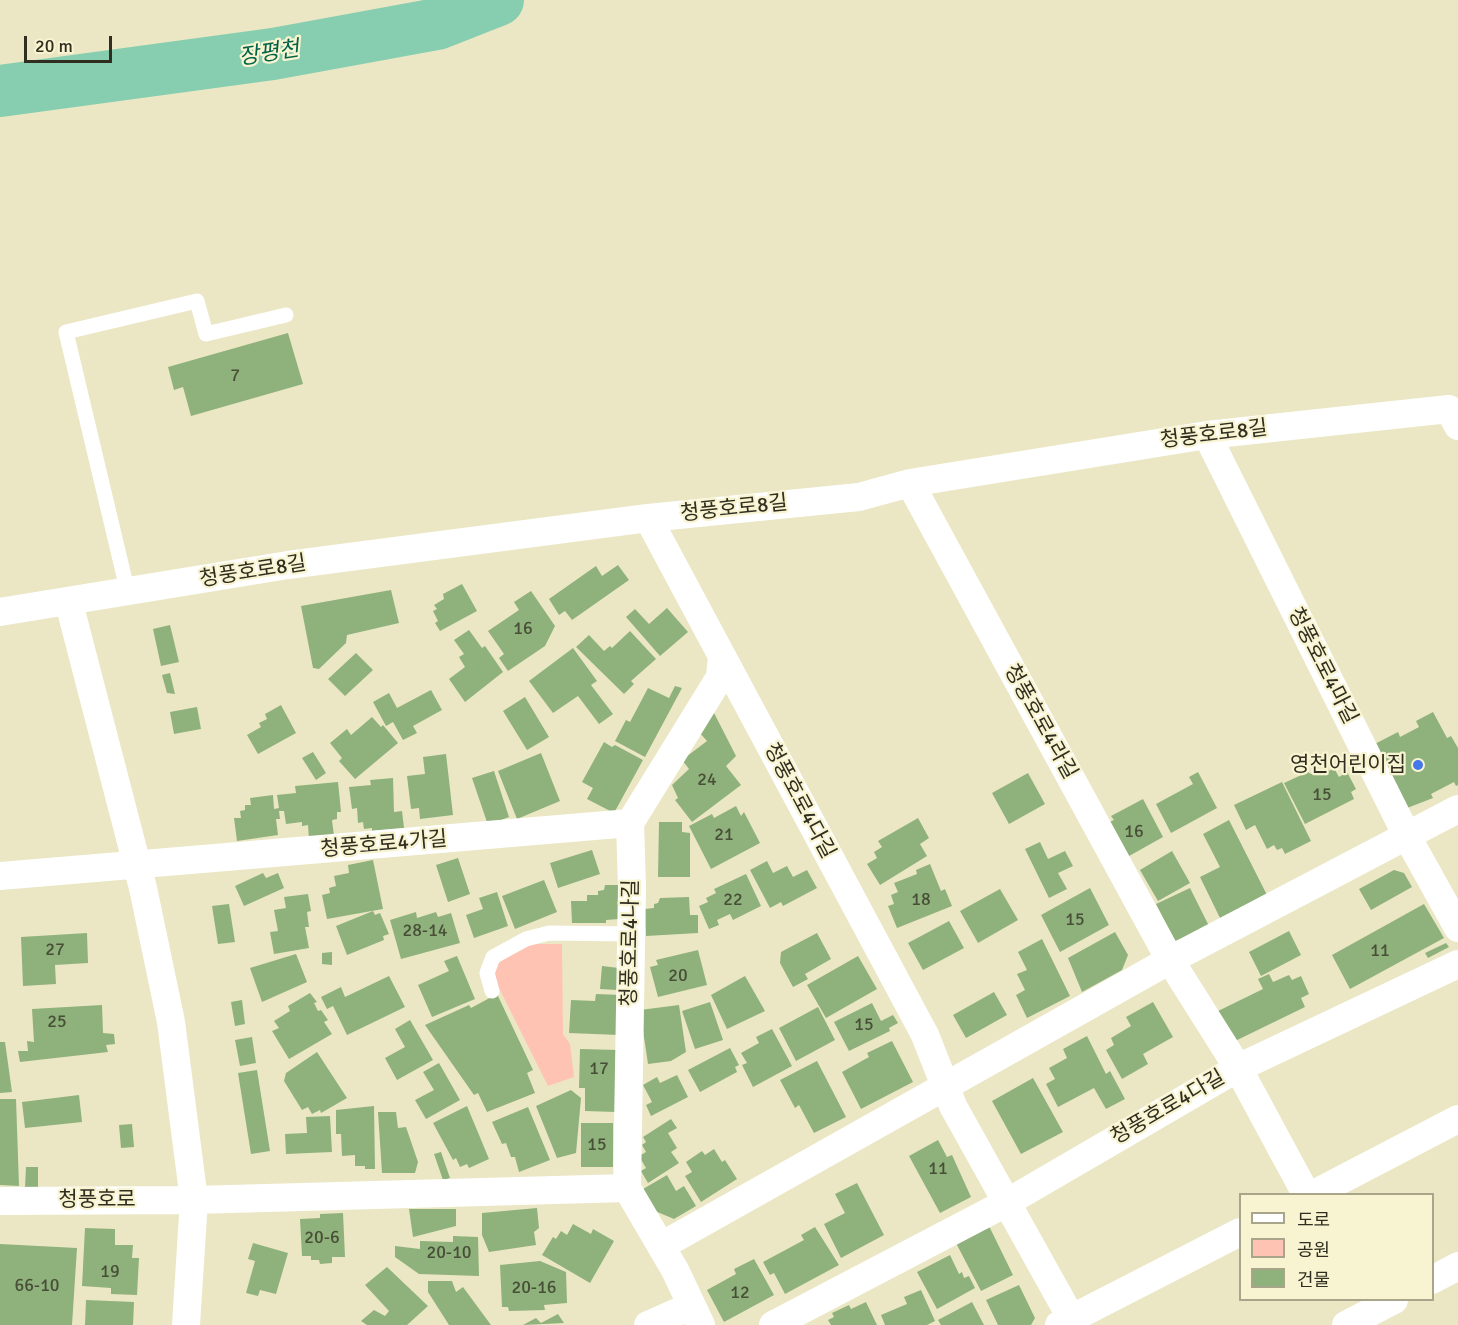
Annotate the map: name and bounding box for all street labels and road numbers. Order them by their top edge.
street label: 청풍호로8길 [1159,416,1269,454]
street label: 청풍호로8길 [679,491,789,527]
street label: 청풍호로8길 [198,551,308,593]
street label: 청풍호로4마길 [1282,604,1362,728]
street label: 청풍호로4라길 [998,660,1082,784]
street label: 청풍호로4다길 [758,739,840,863]
street label: 청풍호로4가길 [320,827,448,863]
street label: 청풍호로4나길 [617,879,645,1007]
street label: 청풍호로4다길 [1107,1065,1229,1151]
street label: 청풍호로 [58,1187,136,1213]

